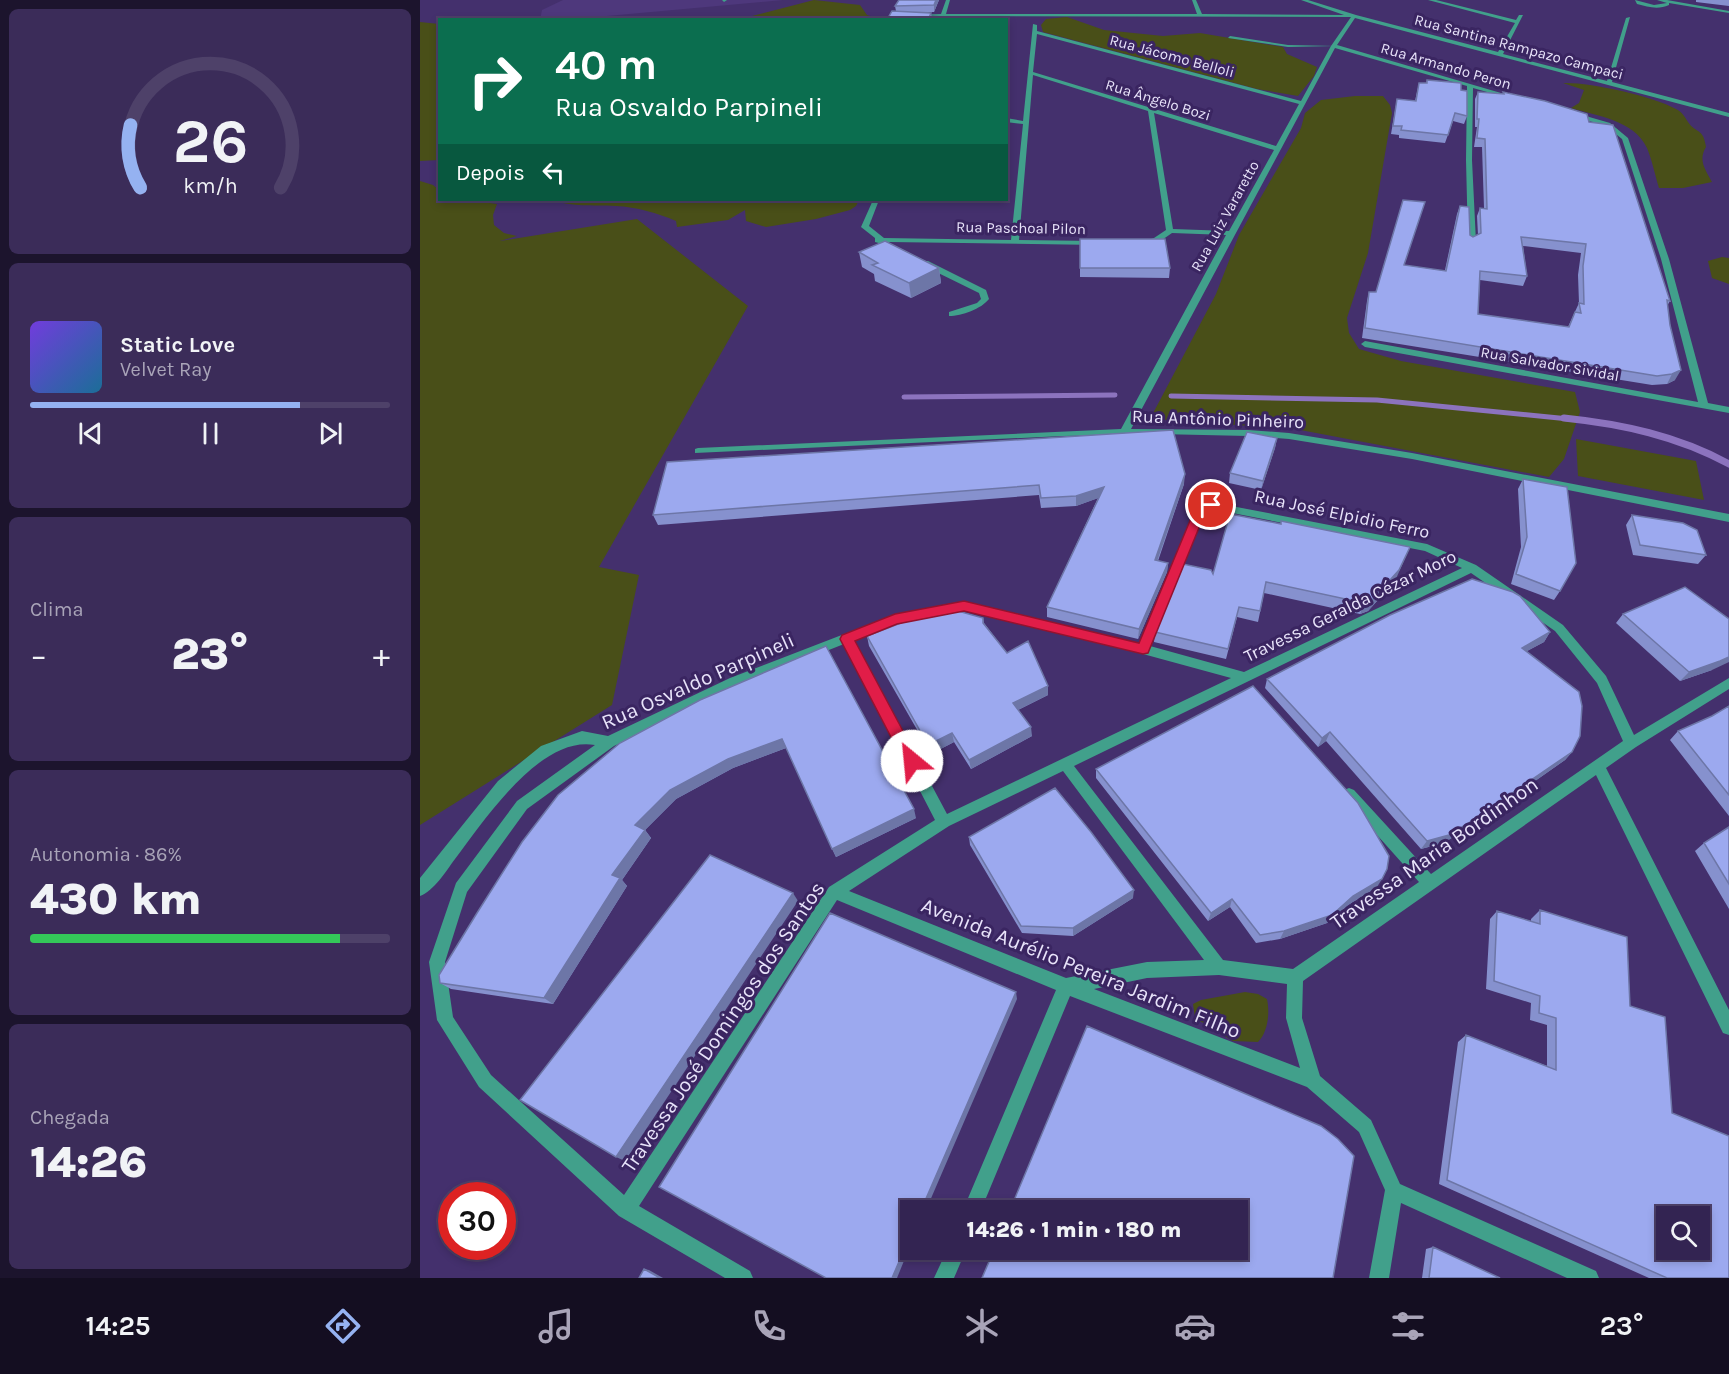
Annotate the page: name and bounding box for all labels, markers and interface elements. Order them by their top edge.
street label: Rua Santina Rampazo Campaci [1413,10,1625,84]
street label: Rua Jácomo Belloli [1108,31,1236,81]
street label: Rua Armando Peron [1379,39,1513,93]
text: 40 m [555,40,657,90]
icon: right [456,42,534,120]
street label: Rua Ângelo Bozi [1103,75,1213,125]
text: Rua Osvaldo Parpineli [555,91,823,123]
text: 26 [172,106,248,179]
icon: left [537,156,570,189]
street label: Rua Luiz Vararetto [1187,157,1263,275]
text: Depois [456,160,525,186]
text: km/h [183,174,237,199]
street label: Rua Paschoal Pilon [956,218,1086,238]
text: Static Love [120,332,235,358]
street label: Rua Salvador Sividal [1479,343,1621,385]
text: Velvet Ray [120,358,212,381]
street label: Rua Antônio Pinheiro [1132,405,1304,433]
icon: previous [74,417,107,450]
icon: pause [194,417,227,450]
icon: next [314,417,347,450]
pin [1185,479,1236,530]
street label: Rua José Elpidio Ferro [1252,485,1432,543]
icon: arrive [1194,488,1227,521]
street label: Travessa Geralda Cézar Moro [1240,545,1460,667]
text: Clima [30,598,84,621]
text: 23° [171,628,249,680]
street label: Rua Osvaldo Parpineli [598,628,798,734]
text: − [30,636,47,674]
text: + [373,636,390,674]
position arrow [880,729,944,793]
street label: Travessa Maria Bordinhon [1325,772,1543,934]
text: Autonomia · 86% [30,843,182,866]
text: 430 km [30,873,202,925]
street label: Travessa José Domingos dos Santos [616,877,830,1177]
street label: Avenida Aurélio Pereira Jardim Filho [918,893,1244,1043]
text: Chegada [30,1106,110,1129]
text: 14:26 [30,1136,147,1188]
speed limit sign: 30 [438,1182,516,1260]
map controls [1656,1206,1710,1260]
button: search [1656,1206,1710,1260]
text: 14:26 · 1 min · 180 m [966,1217,1182,1243]
icon: directions [322,1305,364,1347]
icon: music [535,1305,577,1347]
icon: phone [748,1305,790,1347]
icon: climate [961,1305,1003,1347]
icon: car [1174,1305,1216,1347]
icon: filters [1387,1305,1429,1347]
text: 14:25 [86,1310,151,1342]
text: 23° [1600,1310,1643,1342]

